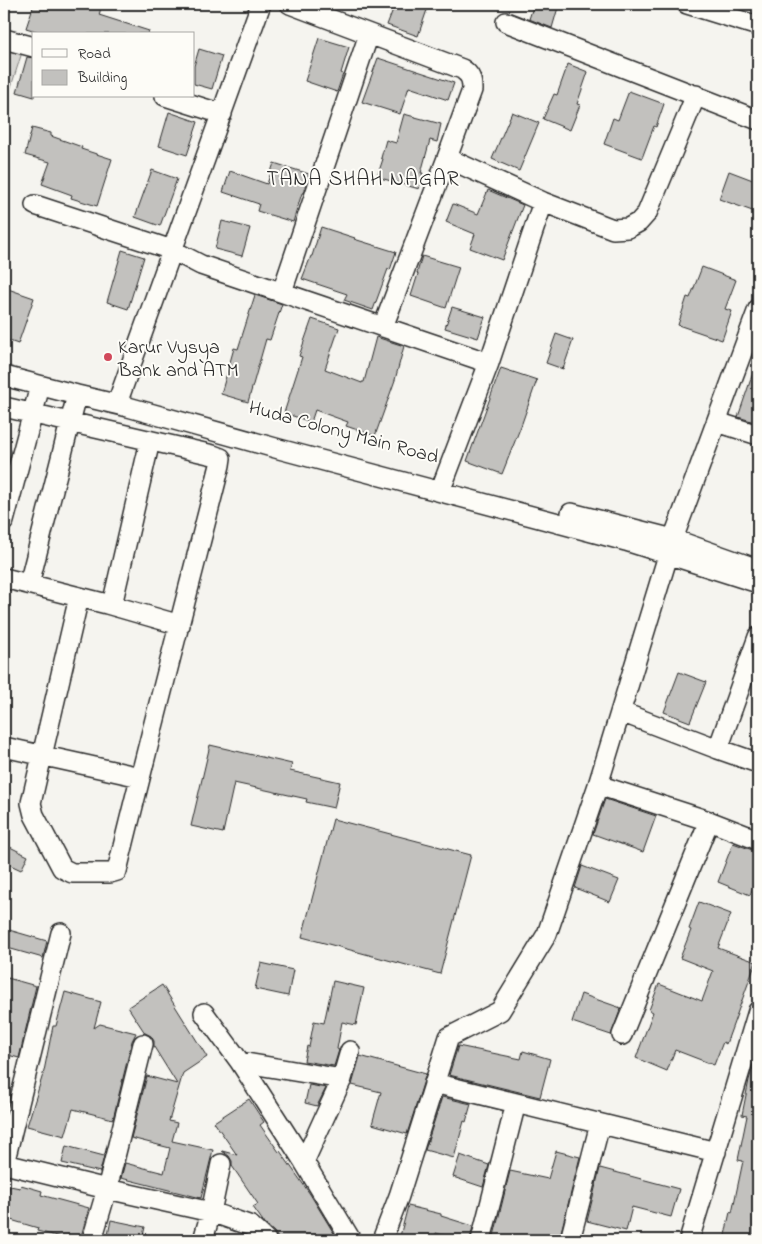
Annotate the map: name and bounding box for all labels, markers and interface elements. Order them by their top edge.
legend [32,32,195,98]
text: Road [78,43,111,65]
text: Building [77,67,127,90]
district label: TANA SHAH NAGAR [266,165,460,195]
place label: Karur Vysya Bank and ATM [117,334,239,386]
marker: Karur Vysya Bank and ATM [102,351,114,363]
street label: Huda Colony Main Road [245,394,442,473]

